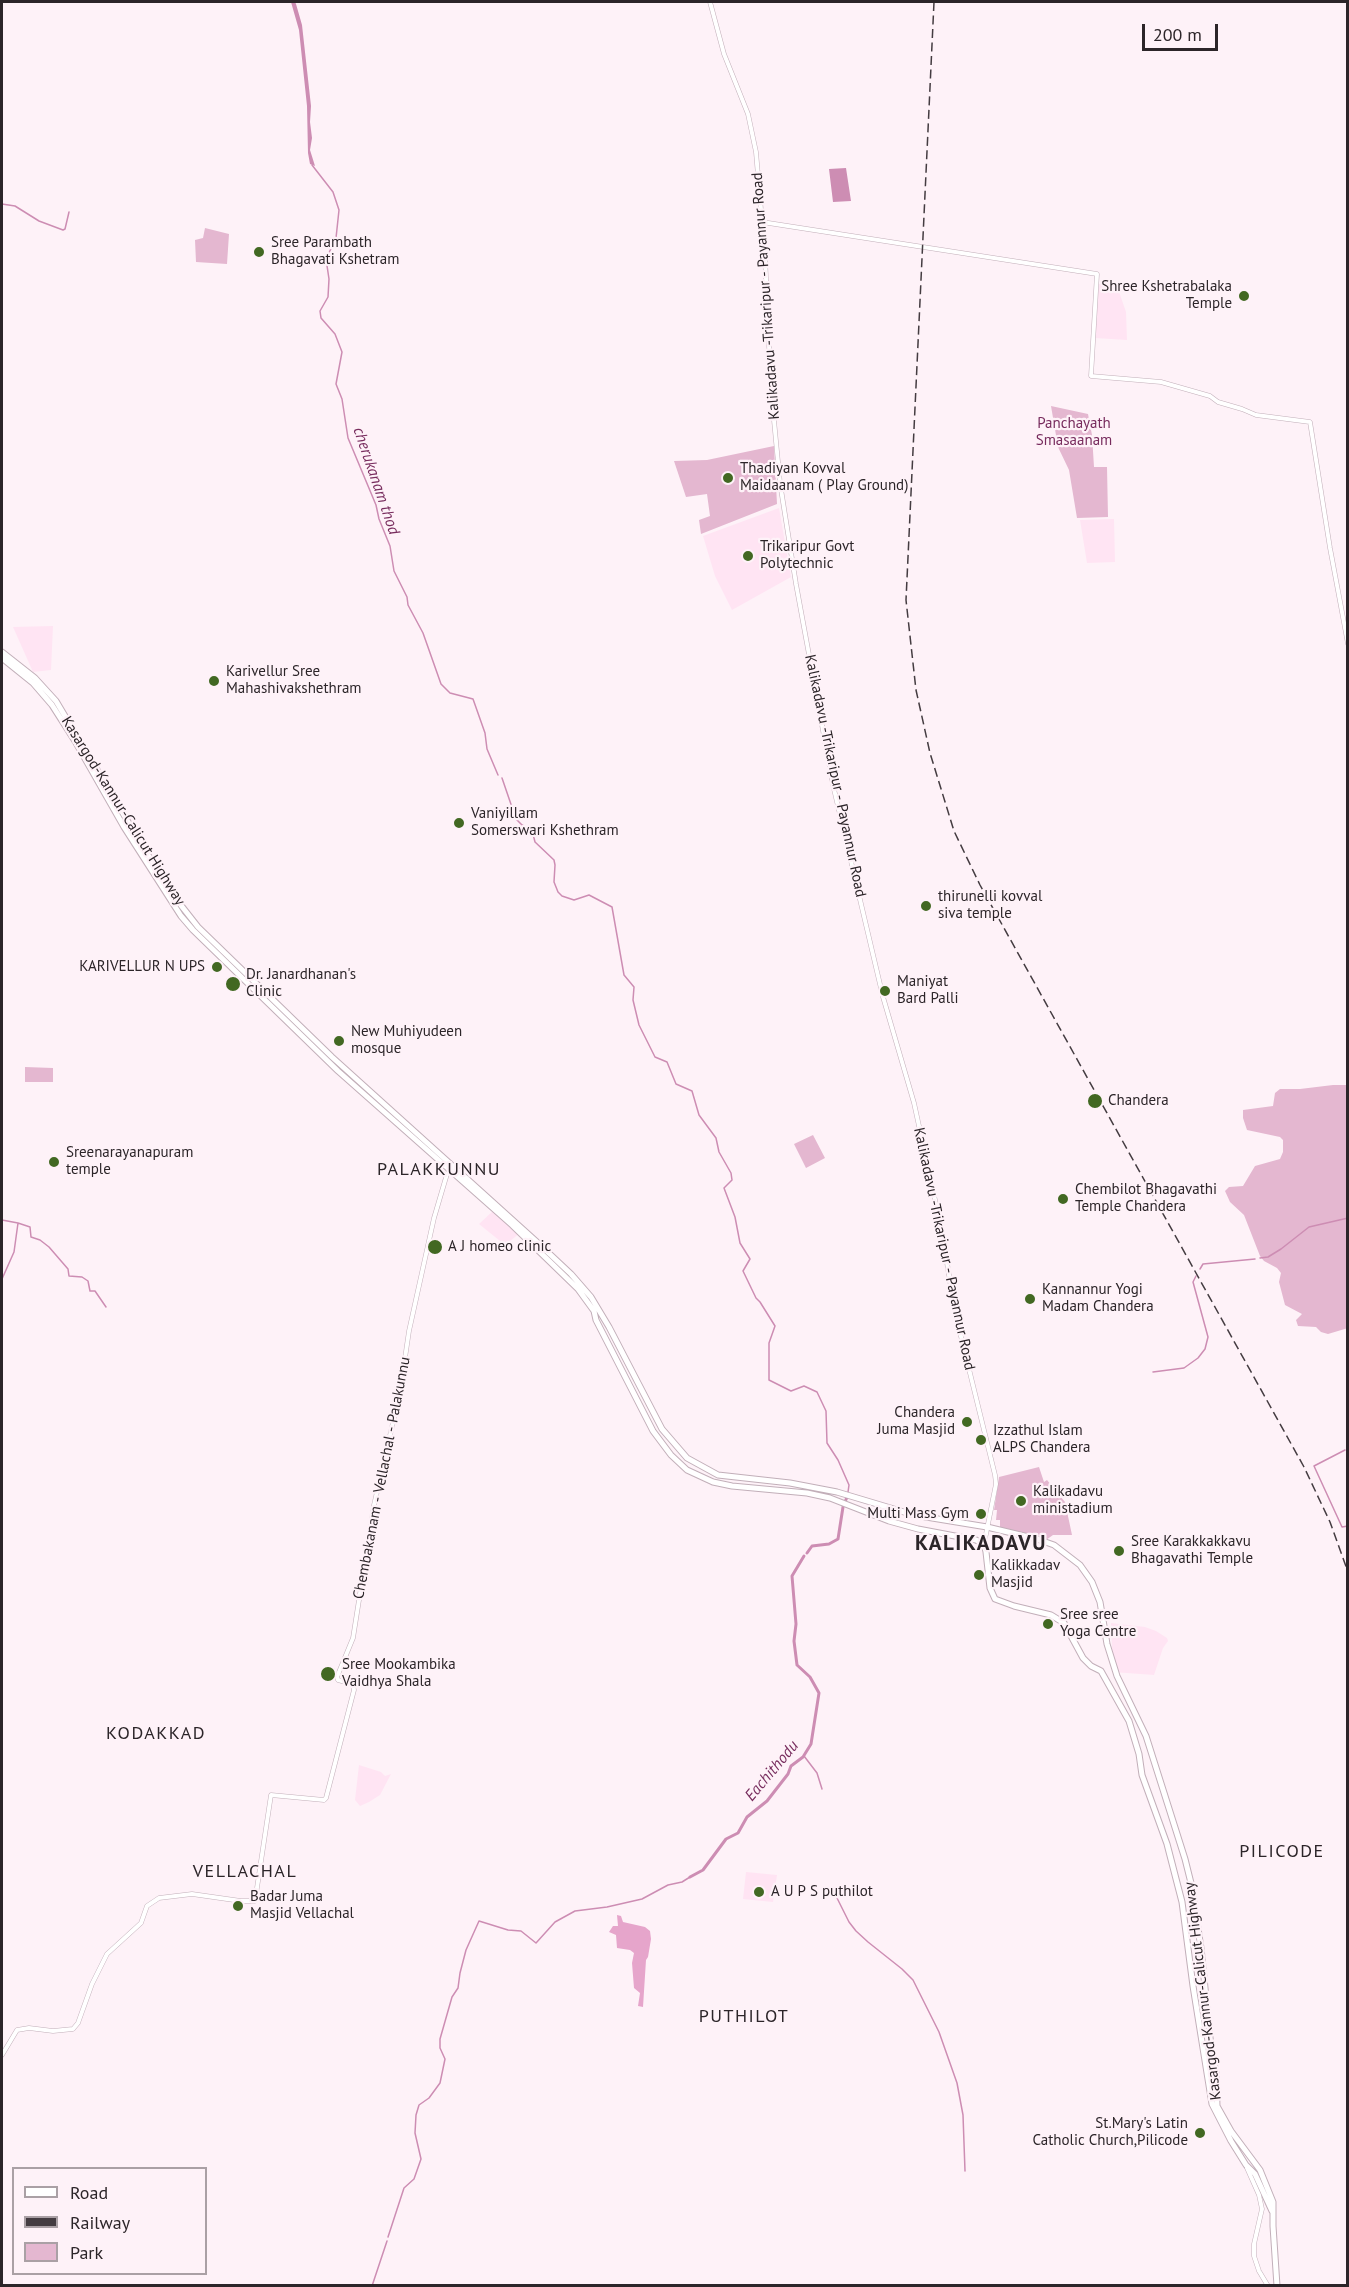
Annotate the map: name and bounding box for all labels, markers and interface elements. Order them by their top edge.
scale bar [1145,12,1222,50]
text: 200 m [1153,23,1202,46]
street label: Kalikadavu -Trikaripur - Payannur Road [748,172,784,420]
place label: Sree Parambath Bhagavati Kshetram [271,234,399,269]
marker: Sree Parambath Bhagavati Kshetram [252,245,266,259]
place label: Shree Kshetrabalaka Temple [1101,278,1232,313]
marker: Shree Kshetrabalaka Temple [1237,289,1251,303]
park label: Panchayath Smasaanam [1036,415,1112,450]
water label: cherukanam thod [349,425,403,537]
place label: Thadiyan Kovval Maidaanam ( Play Ground) [740,460,908,495]
marker: Thadiyan Kovval Maidaanam ( Play Ground) [721,471,735,485]
place label: Trikaripur Govt Polytechnic [760,538,854,573]
marker: Trikaripur Govt Polytechnic [741,549,755,563]
street label: Kalikadavu -Trikaripur - Payannur Road [800,653,870,899]
place label: Karivellur Sree Mahashivakshethram [226,663,361,698]
marker: Karivellur Sree Mahashivakshethram [207,674,221,688]
street label: Kasargod-Kannur-Calicut Highway [57,713,189,909]
place label: Vaniyillam Somerswari Kshethram [471,805,619,840]
marker: Vaniyillam Somerswari Kshethram [452,816,466,830]
place label: thirunelli kovval siva temple [938,888,1042,923]
marker: thirunelli kovval siva temple [919,899,933,913]
place label: KARIVELLUR N UPS [79,958,205,976]
marker: KARIVELLUR N UPS [210,960,224,974]
place label: Dr. Janardhanan's Clinic [246,966,356,1001]
place label: Maniyat Bard Palli [897,973,958,1008]
marker: Dr. Janardhanan's Clinic [224,975,242,993]
marker: Maniyat Bard Palli [878,984,892,998]
place label: New Muhiyudeen mosque [351,1023,462,1058]
marker: New Muhiyudeen mosque [332,1034,346,1048]
marker: Chandera [1086,1092,1104,1110]
place label: Chandera [1108,1092,1169,1110]
street label: Kalikadavu -Trikaripur - Payannur Road [909,1126,979,1372]
place label: Sreenarayanapuram temple [66,1144,193,1179]
marker: Sreenarayanapuram temple [47,1155,61,1169]
district label: PALAKKUNNU [377,1159,501,1181]
place label: Chembilot Bhagavathi Temple Chandera [1075,1181,1217,1216]
marker: Chembilot Bhagavathi Temple Chandera [1056,1192,1070,1206]
marker: A J homeo clinic [426,1238,444,1256]
place label: A J homeo clinic [448,1238,551,1256]
place label: Kannannur Yogi Madam Chandera [1042,1281,1154,1316]
marker: Kannannur Yogi Madam Chandera [1023,1292,1037,1306]
street label: Chembakanam - Vellachal - Palakunnu [350,1355,414,1601]
place label: Chandera Juma Masjid [877,1404,955,1439]
marker: Chandera Juma Masjid [960,1415,974,1429]
place label: Izzathul Islam ALPS Chandera [993,1422,1091,1457]
marker: Izzathul Islam ALPS Chandera [974,1433,988,1447]
place label: Kalikadavu ministadium [1033,1483,1113,1518]
marker: Kalikadavu ministadium [1014,1494,1028,1508]
place label: Multi Mass Gym [867,1505,969,1523]
marker: Multi Mass Gym [974,1507,988,1521]
district label: KALIKADAVU [915,1531,1047,1557]
place label: Sree Karakkakkavu Bhagavathi Temple [1131,1533,1253,1568]
marker: Sree Karakkakkavu Bhagavathi Temple [1112,1544,1126,1558]
place label: Kalikkadav Masjid [991,1557,1060,1592]
marker: Kalikkadav Masjid [972,1568,986,1582]
place label: Sree sree Yoga Centre [1060,1606,1136,1641]
marker: Sree sree Yoga Centre [1041,1617,1055,1631]
place label: Sree Mookambika Vaidhya Shala [342,1656,456,1691]
marker: Sree Mookambika Vaidhya Shala [319,1665,337,1683]
district label: KODAKKAD [106,1723,206,1745]
water label: Eachithodu [741,1737,803,1805]
district label: PILICODE [1239,1841,1325,1863]
district label: VELLACHAL [193,1861,297,1883]
street label: Kasargod-Kannur-Calicut Highway [1181,1881,1225,2101]
place label: A U P S puthilot [771,1883,873,1901]
marker: A U P S puthilot [752,1885,766,1899]
place label: Badar Juma Masjid Vellachal [250,1888,354,1923]
marker: Badar Juma Masjid Vellachal [231,1899,245,1913]
district label: PUTHILOT [699,2006,789,2028]
place label: St.Mary's Latin Catholic Church,Pilicode [1032,2115,1188,2150]
marker: St.Mary's Latin Catholic Church,Pilicode [1193,2126,1207,2140]
legend [12,2167,207,2275]
text: Road [70,2181,108,2204]
text: Railway [70,2211,130,2234]
text: Park [70,2241,103,2264]

